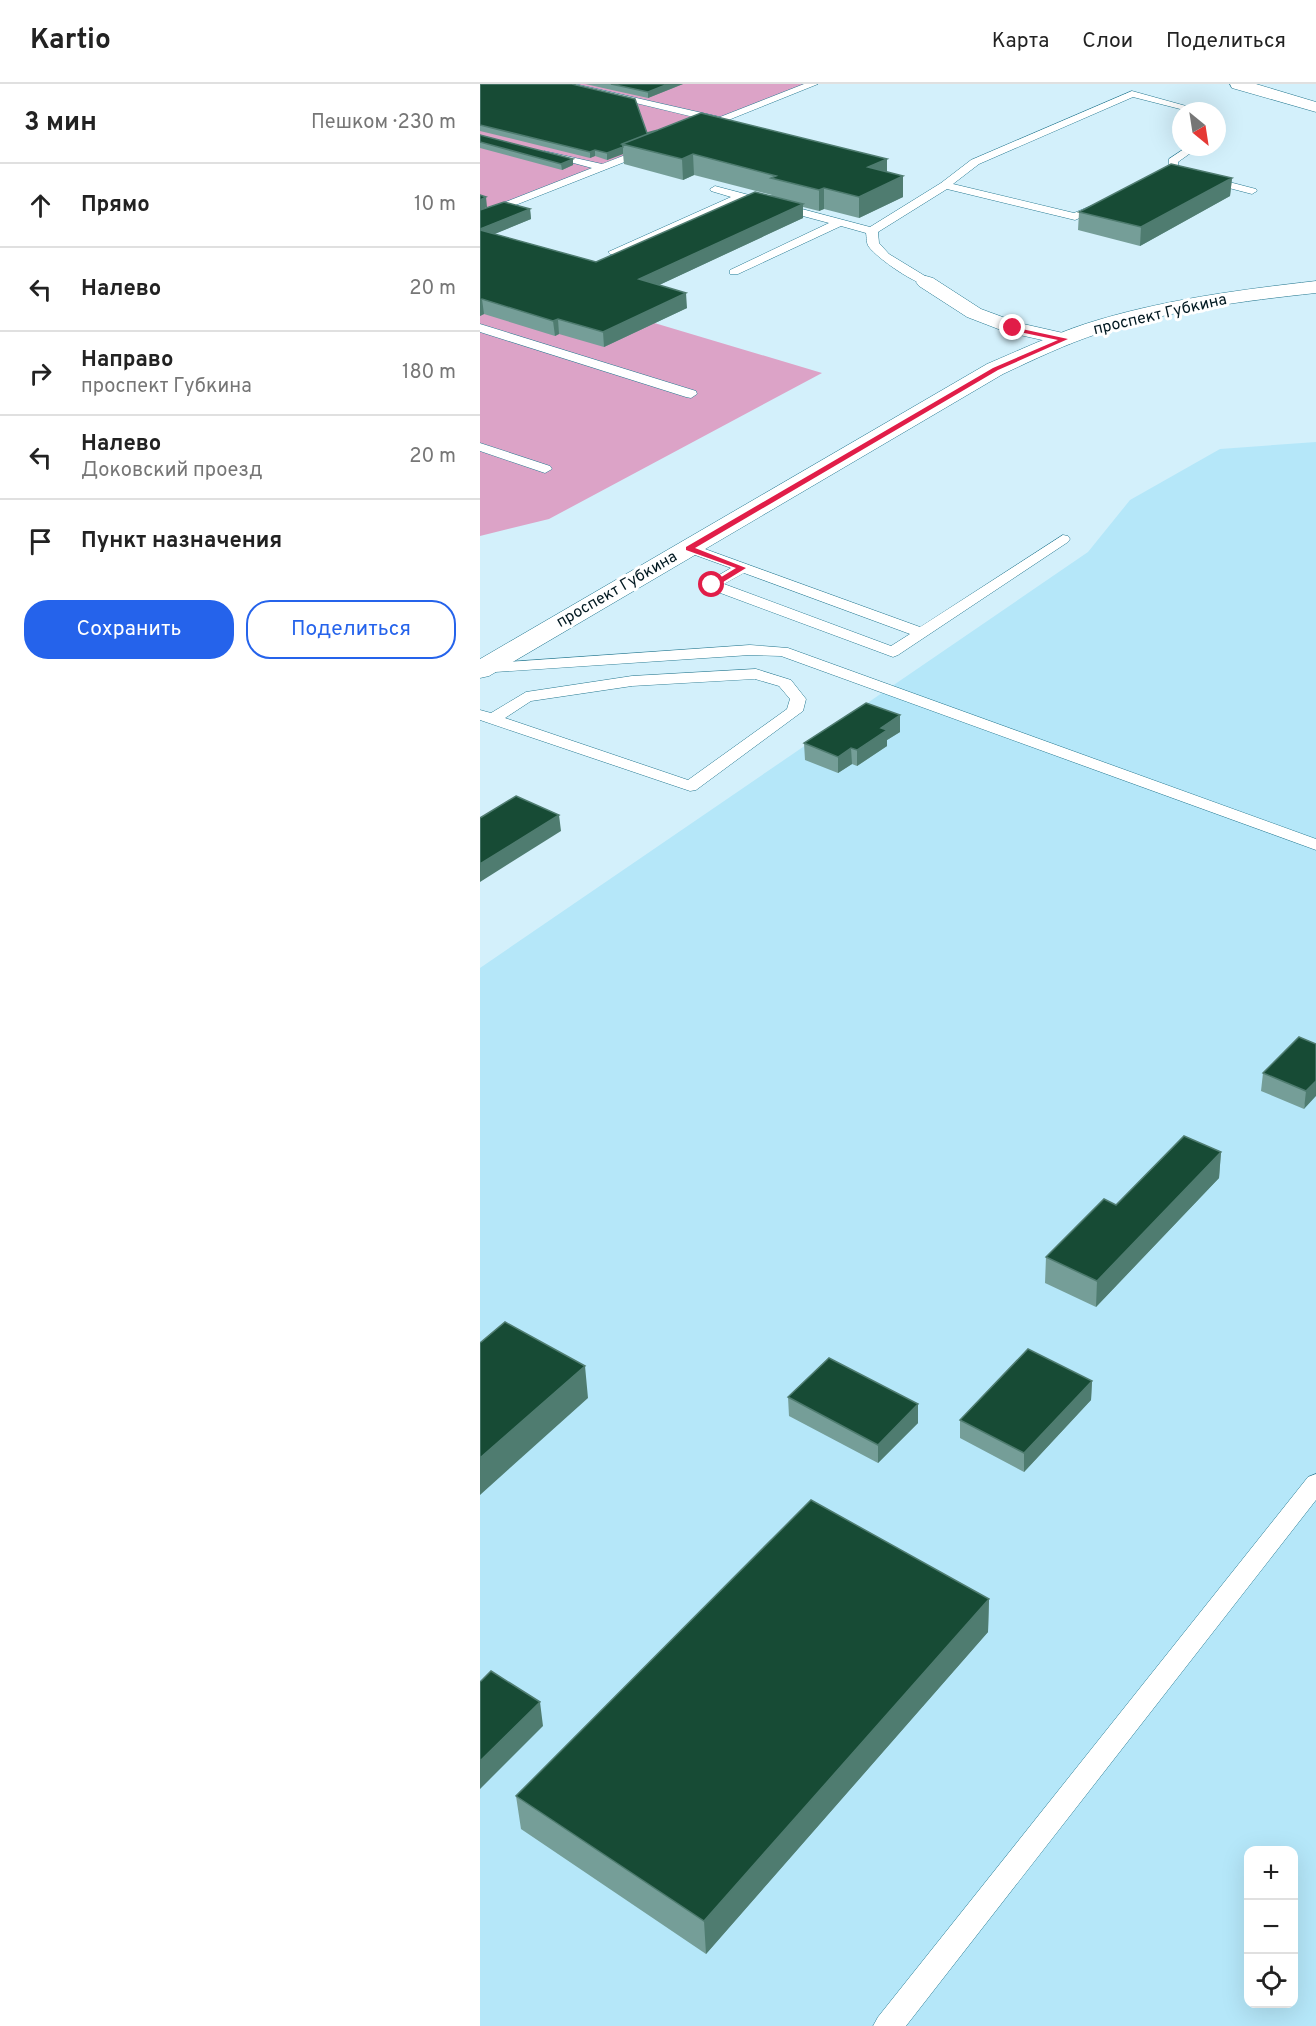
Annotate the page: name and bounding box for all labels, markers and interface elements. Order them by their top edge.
text: Kartio [30,23,111,59]
text: Карта [992,28,1049,55]
text: Слои [1082,28,1133,55]
text: Поделиться [1166,28,1286,55]
north arrow [1172,102,1226,156]
text: 3 мин [24,107,97,140]
text: Пешком · 230 m [311,110,456,136]
icon: ahead [24,189,57,222]
text: Прямо [81,192,150,219]
text: 10 m [414,192,456,218]
icon: left [24,273,57,306]
text: Налево [81,276,161,303]
text: 20 m [409,276,456,302]
street label: проспект Губкина [1091,290,1229,340]
route end [999,314,1025,340]
text: Направо [81,347,173,374]
icon: right [24,357,57,390]
text: 180 m [402,360,456,386]
text: проспект Губкина [81,374,252,400]
text: Налево [81,431,161,458]
icon: left [24,441,57,474]
text: 20 m [409,444,456,470]
text: Доковский проезд [81,458,262,484]
icon: arrive [24,525,57,558]
text: Пункт назначения [81,528,282,555]
street label: проспект Губкина [553,547,681,633]
route start [698,571,724,597]
button: Сохранить [24,600,234,659]
button: Поделиться [246,600,456,659]
map controls [1244,1846,1298,2008]
button: + [1244,1846,1298,1900]
button: − [1244,1900,1298,1954]
button: locate [1244,1954,1298,2008]

